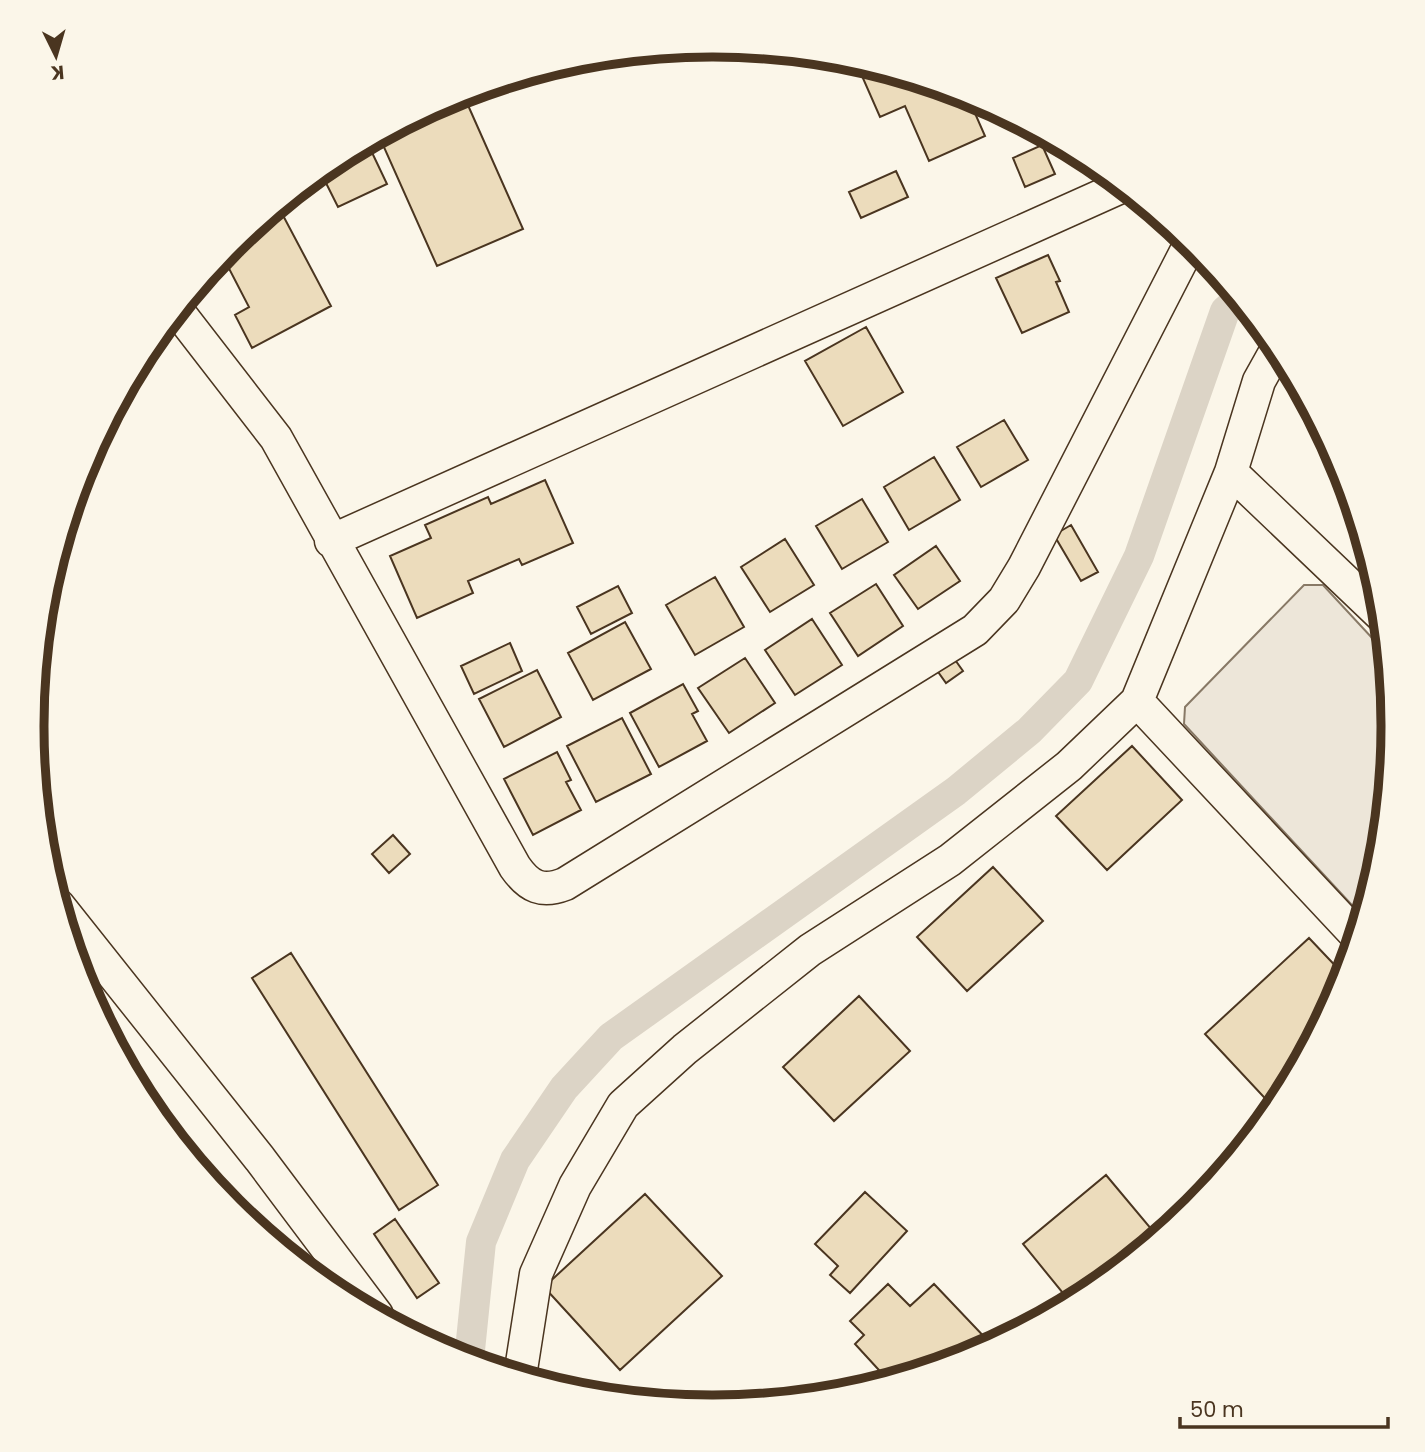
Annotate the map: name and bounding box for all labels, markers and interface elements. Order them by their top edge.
north arrow [21,21,91,91]
text: K [50,58,65,86]
scale bar [1180,1386,1388,1430]
text: 50 m [1190,1395,1244,1424]

